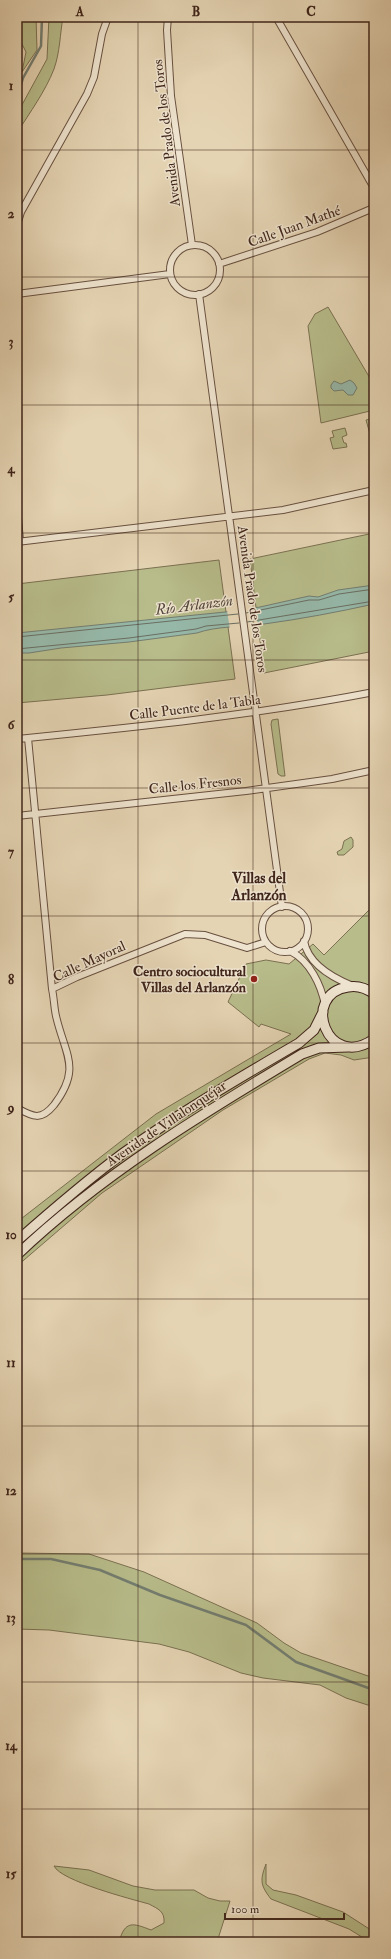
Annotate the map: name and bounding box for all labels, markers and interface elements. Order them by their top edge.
text: A [75,4,85,20]
text: B [192,4,200,20]
text: C [306,4,316,20]
street label: Avenida Prado de los Toros [149,58,184,208]
text: 1 [9,78,14,94]
street label: Calle Juan Mathé [246,202,343,251]
text: 2 [8,206,15,222]
text: 3 [9,334,14,350]
text: 4 [6,461,15,477]
street label: Avenida Prado de los Toros [234,524,271,674]
text: 5 [8,589,14,605]
water label: Río Arlanzón [153,591,234,620]
street label: Calle Puente de la Tabla [128,691,262,724]
text: 6 [8,717,16,733]
street label: Calle los Fresnos [148,771,242,798]
text: 7 [8,844,15,860]
district label: Villas del Arlanzón [230,869,287,905]
street label: Calle Mayoral [50,937,129,987]
place label: Centro sociocultural Villas del Arlanzón [133,963,247,996]
text: 8 [8,972,14,988]
marker: Centro sociocultural Villas del Arlanzón [249,974,259,984]
street label: Avenida de Villalonquéjar [102,1077,230,1170]
text: 9 [6,1100,15,1116]
text: 10 [5,1227,17,1243]
text: 11 [6,1355,16,1371]
text: 12 [5,1483,17,1499]
text: 13 [6,1610,16,1626]
text: 14 [5,1738,18,1754]
text: 15 [6,1866,16,1882]
scale bar [225,1895,344,1921]
text: 100 m [231,1902,260,1917]

